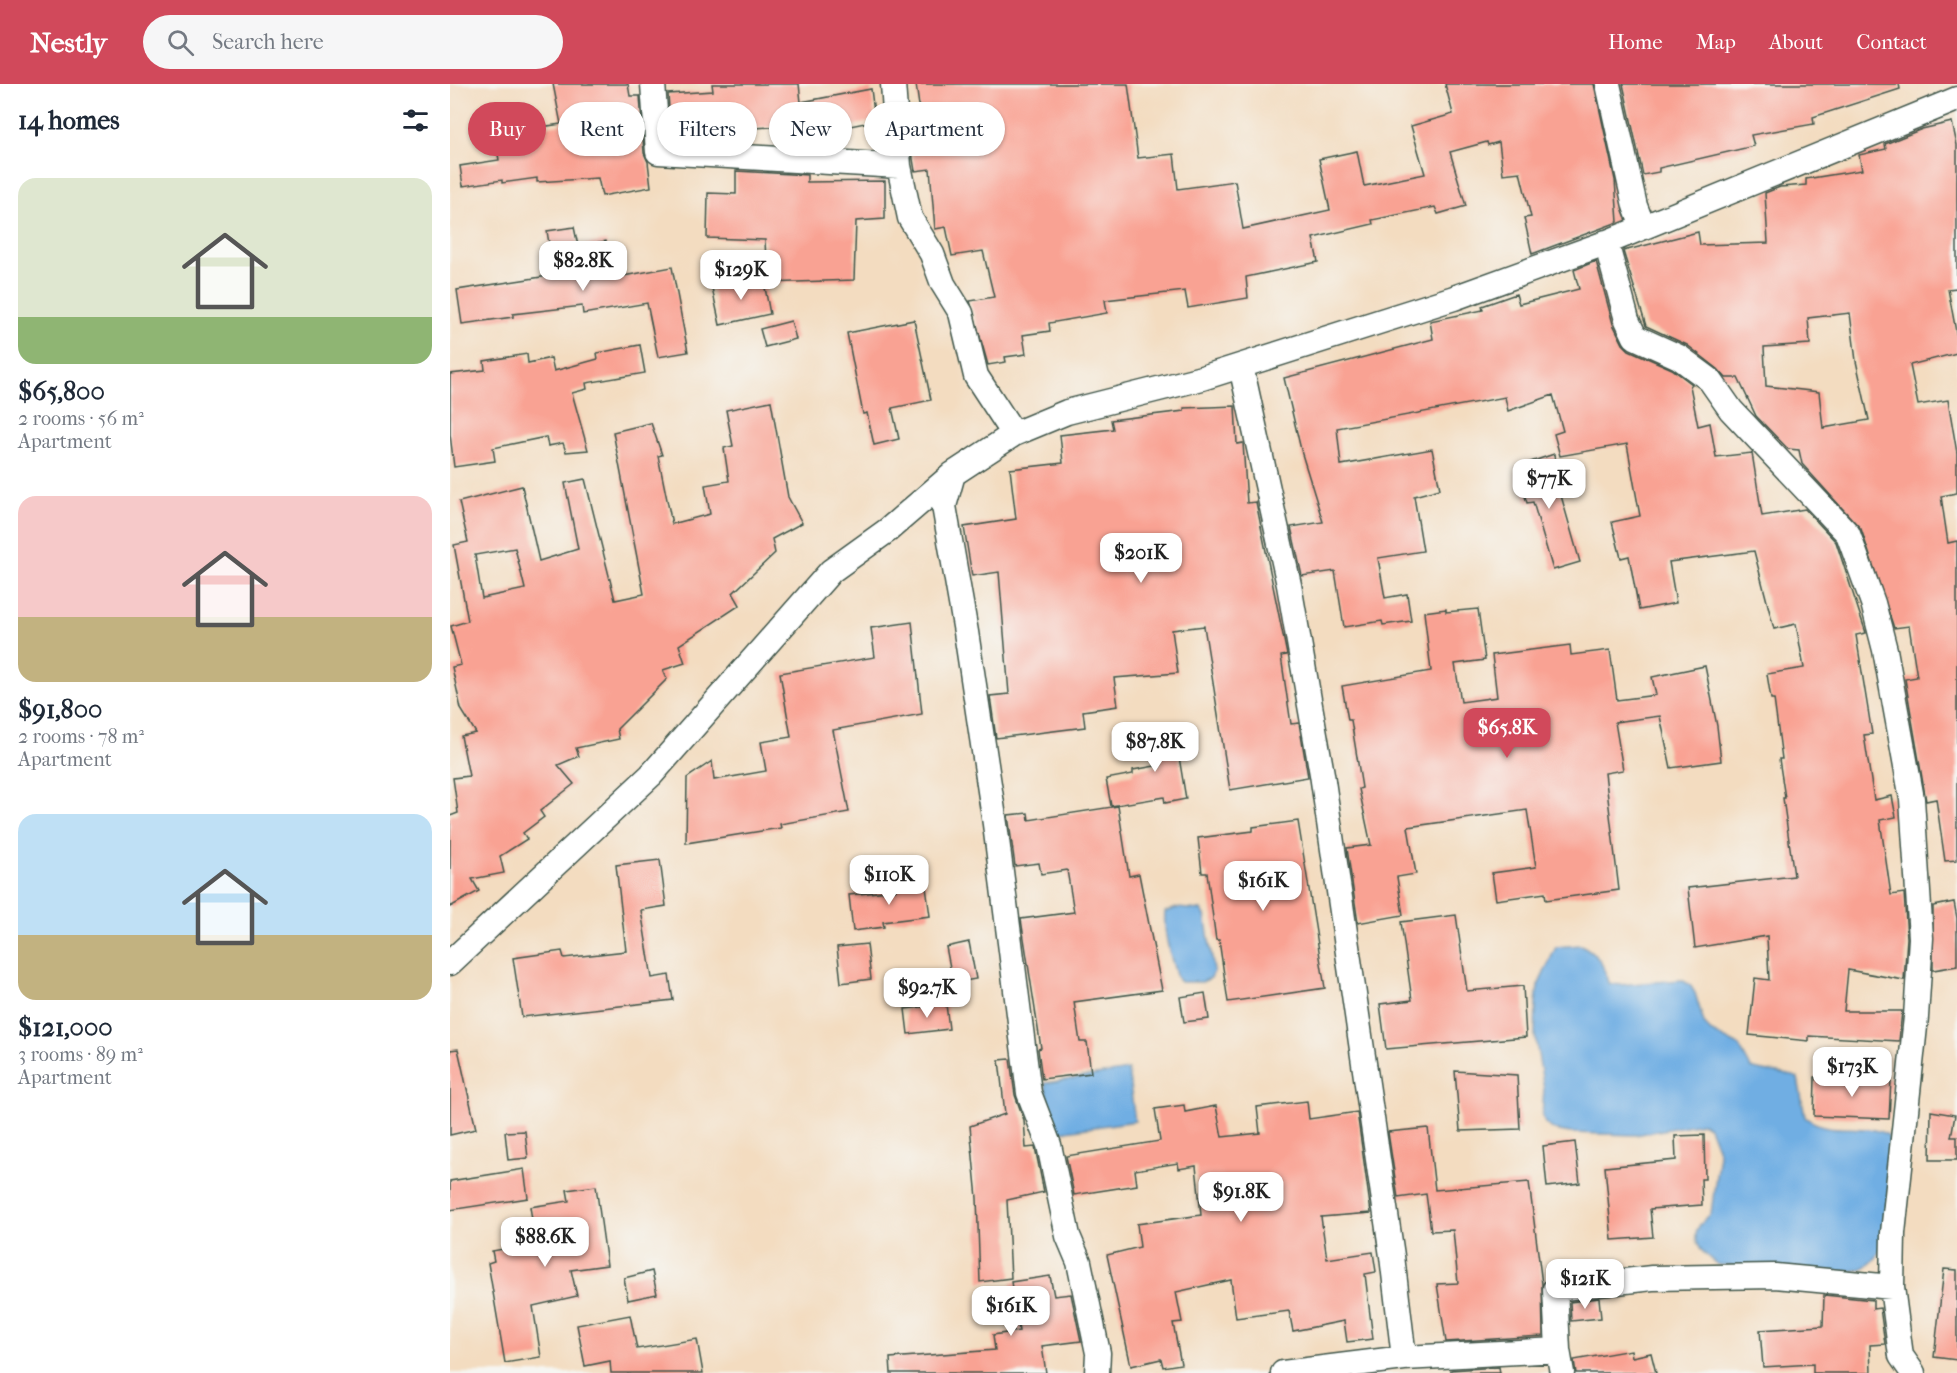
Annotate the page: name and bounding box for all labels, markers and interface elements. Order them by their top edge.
search box [143,15,563,69]
text: Nestly [30,26,107,59]
icon: search [164,26,197,59]
text: Search here [212,29,324,55]
text: Home [1608,30,1663,54]
text: Map [1696,30,1736,54]
text: About [1769,30,1823,54]
text: Contact [1856,30,1927,54]
chip: Buy [468,102,546,156]
chip: Rent [558,102,645,156]
chip: Filters [657,102,757,156]
chip: New [769,102,852,156]
chip: Apartment [864,102,1005,156]
icon: filters [399,104,432,137]
text: 14 homes [18,105,120,136]
icon: home [171,217,279,325]
pin: $82.8K [534,241,632,292]
text: $82.8K [553,249,613,272]
pin: $129K [699,250,783,301]
text: $129K [714,258,768,281]
text: $65,800 [18,376,105,407]
text: 2 rooms · 56 m² [18,407,144,430]
text: Apartment [18,430,112,453]
pin: $77K [1513,459,1585,510]
text: $77K [1527,467,1571,490]
pin: $201K [1099,533,1183,584]
icon: home [171,535,279,643]
text: $201K [1114,541,1168,564]
text: $91,800 [18,694,102,725]
pin: $65.8K [1458,708,1556,759]
text: $65.8K [1478,716,1536,739]
pin: $87.8K [1106,722,1204,773]
text: 2 rooms · 78 m² [18,725,144,748]
text: $87.8K [1126,730,1184,753]
text: Apartment [18,748,112,771]
icon: home [171,853,279,961]
pin: $110K [847,855,931,906]
pin: $161K [1221,861,1305,912]
text: $110K [864,863,914,886]
text: $161K [1238,869,1288,892]
pin: $92.7K [878,968,976,1019]
text: $92.7K [898,976,956,999]
text: $121,000 [18,1012,113,1043]
text: 3 rooms · 89 m² [18,1043,143,1066]
pin: $173K [1810,1047,1894,1098]
text: $173K [1827,1055,1877,1078]
text: Apartment [18,1066,112,1089]
pin: $91.8K [1192,1172,1290,1223]
text: $91.8K [1212,1180,1270,1203]
pin: $88.6K [496,1217,594,1268]
text: $88.6K [515,1225,575,1248]
pin: $121K [1543,1259,1627,1310]
text: $121K [1560,1267,1610,1290]
pin: $161K [969,1286,1053,1337]
text: $161K [986,1294,1036,1317]

